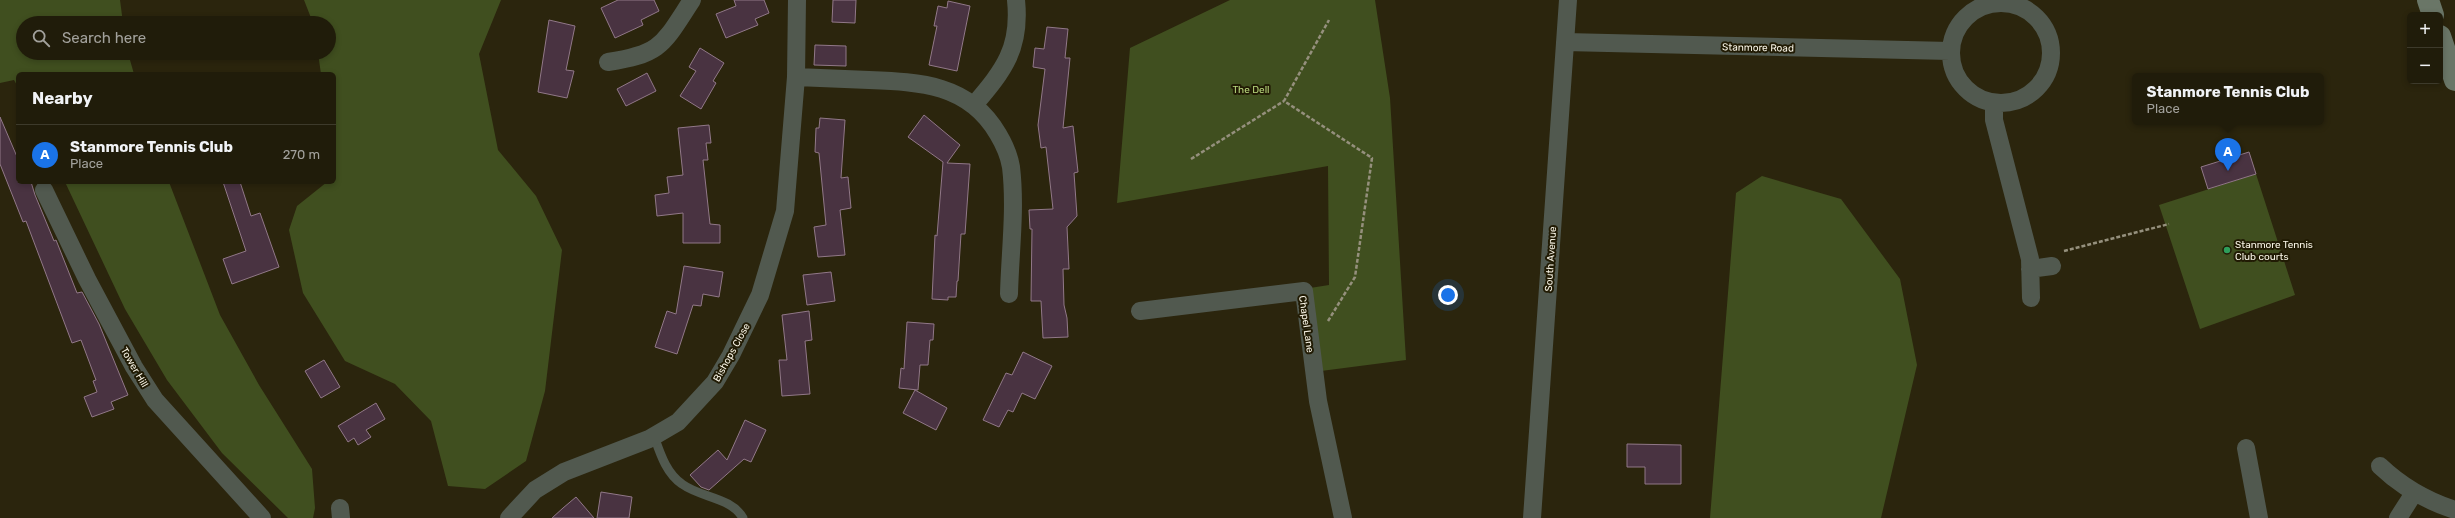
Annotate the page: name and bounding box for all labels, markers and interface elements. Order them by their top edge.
map controls [2407,12,2443,84]
button: + [2407,12,2443,48]
search box [16,16,336,60]
icon: search [30,27,52,49]
text: Search here [62,29,146,47]
street label: Stanmore Road [1722,41,1794,55]
button: − [2407,48,2443,84]
popup [2132,73,2324,125]
text: Stanmore Tennis Club [2147,83,2309,101]
park label: The Dell [1232,84,1270,96]
text: Nearby [32,88,93,108]
text: Place [2147,101,2180,116]
text: Stanmore Tennis Club [70,138,233,156]
pin: A [2215,138,2241,171]
text: A [40,147,50,162]
text: 270 m [283,147,320,162]
text: Place [70,156,103,171]
street label: South Avenue [1543,226,1559,292]
place label: Stanmore Tennis Club courts [2235,239,2313,263]
marker: Stanmore Tennis Club courts [2222,245,2232,255]
your location [1438,285,1458,305]
street label: Chapel Lane [1296,295,1316,354]
street label: Bishops Close [711,321,753,384]
street label: Tower Hill [118,345,150,390]

